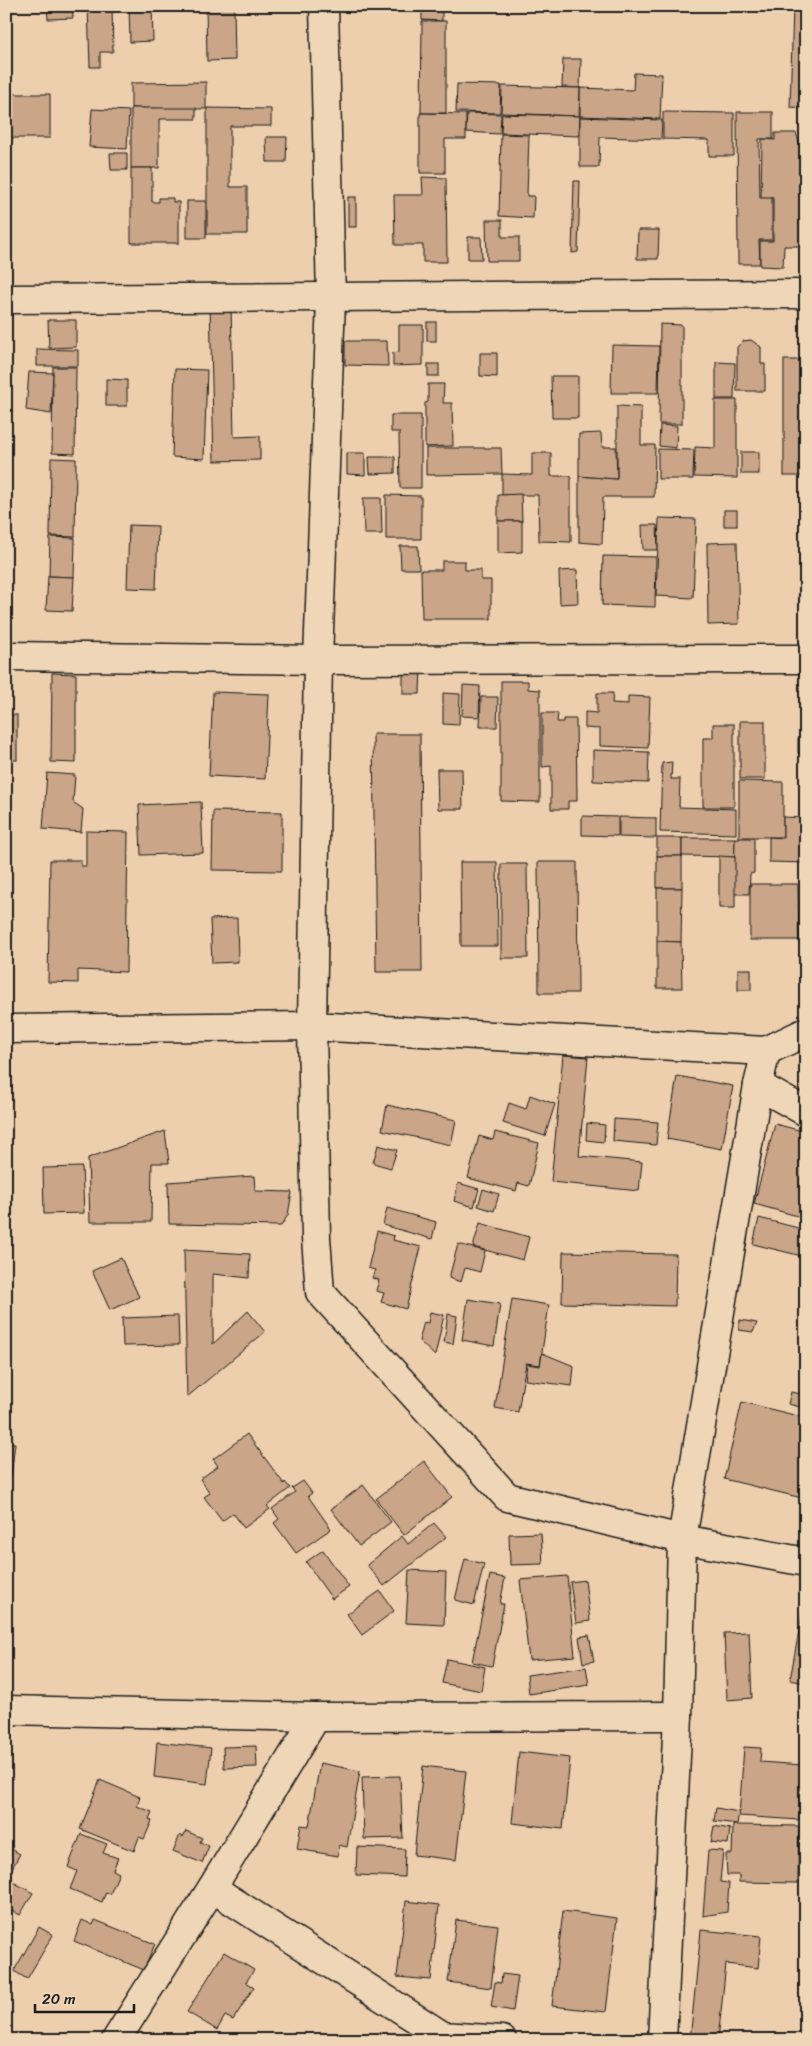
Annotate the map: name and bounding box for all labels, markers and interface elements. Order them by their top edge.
scale bar [35,1981,134,2013]
text: 20 m [42,1986,76,2012]

